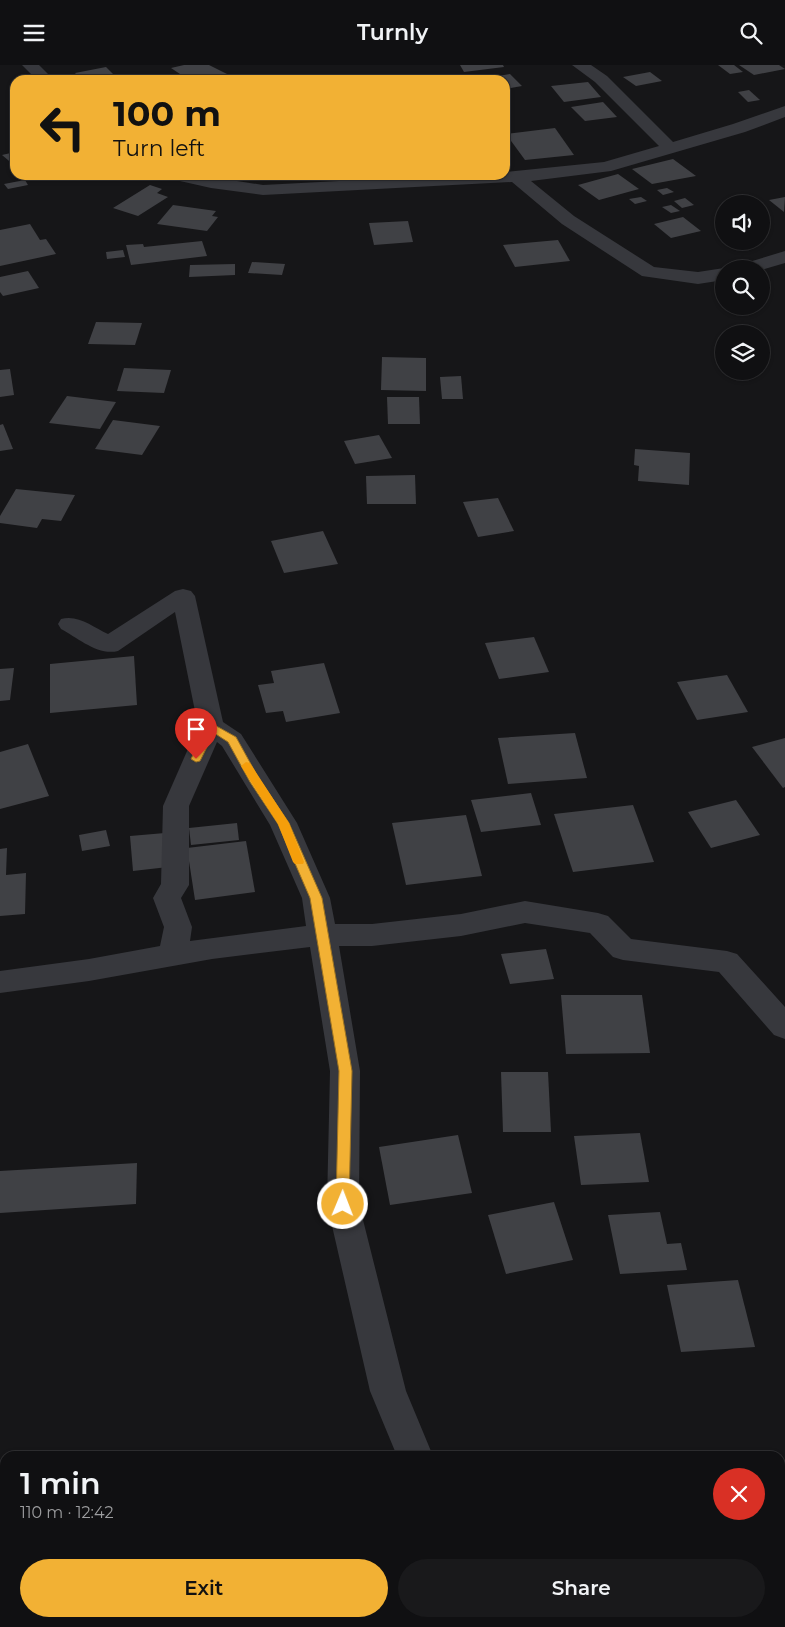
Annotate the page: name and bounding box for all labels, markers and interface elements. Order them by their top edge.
icon: menu [20,19,48,47]
text: Turnly [357,19,428,46]
icon: search [737,19,765,47]
text: 100 m [113,92,221,135]
icon: left [30,95,95,160]
text: Turn left [113,135,205,162]
map controls [715,195,770,380]
button: sound [715,195,770,250]
button: search [715,260,770,315]
button: layers [715,325,770,380]
pin [175,708,217,759]
icon: arrive [182,715,210,743]
position arrow [316,1177,368,1229]
text: 1 min [20,1465,101,1502]
button: close [713,1468,765,1520]
text: 110 m · 12:42 [20,1503,114,1522]
button: Exit [20,1559,388,1617]
button: Share [398,1559,765,1617]

